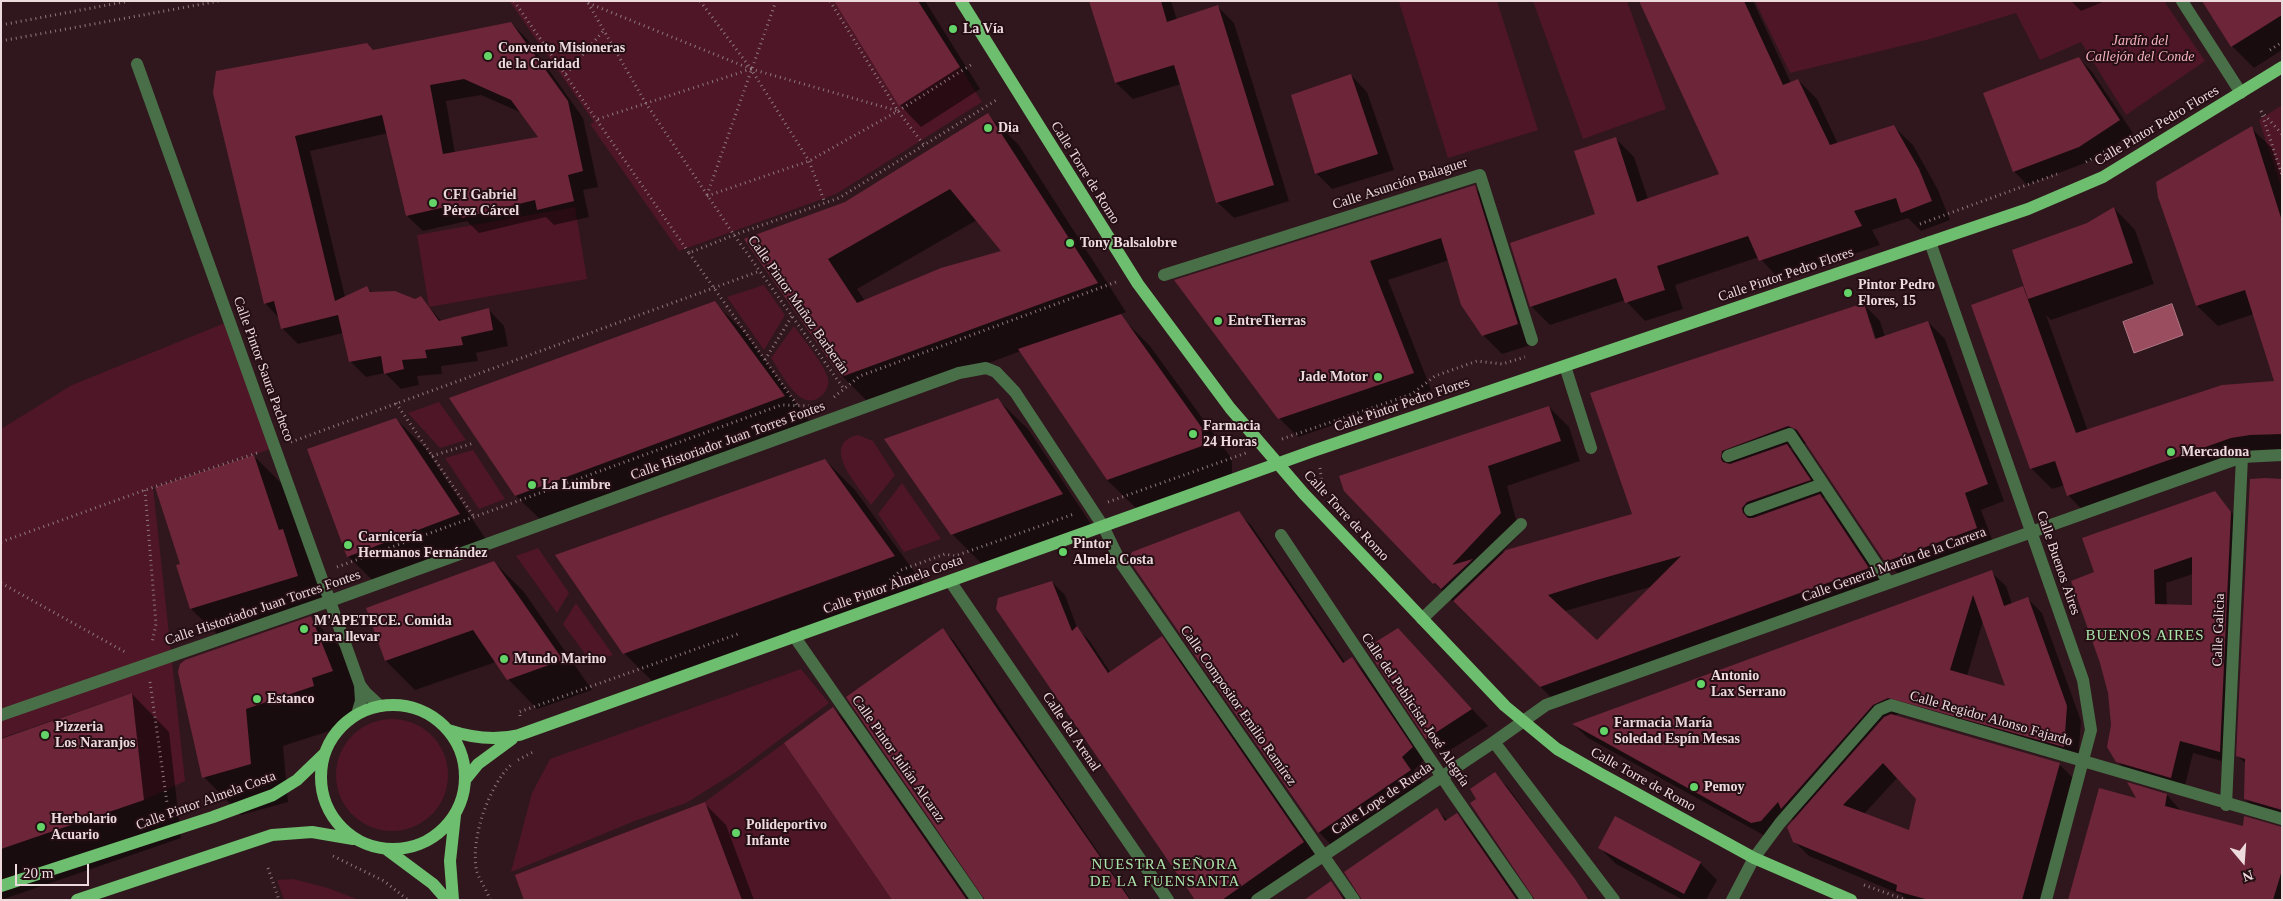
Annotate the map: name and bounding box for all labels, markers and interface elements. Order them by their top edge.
place label: La Vía [963,21,1004,37]
marker: La Vía [947,23,959,35]
park label: Jardín del Callejón del Conde [2086,33,2194,65]
place label: Convento Misioneras de la Caridad [498,40,625,72]
marker: Convento Misioneras de la Caridad [482,50,494,62]
street label: Calle Pintor Pedro Flores [2092,82,2222,170]
street label: Calle Torre de Romo [1047,119,1123,227]
place label: Dia [998,120,1019,136]
marker: Dia [982,122,994,134]
street label: Calle Asunción Balaguer [1330,154,1470,214]
place label: CFI Gabriel Pérez Cárcel [443,187,519,220]
marker: CFI Gabriel Pérez Cárcel [427,197,439,209]
street label: Calle Pintor Muñoz Barberán [744,233,852,377]
place label: Tony Balsalobre [1080,235,1177,251]
marker: Tony Balsalobre [1064,237,1076,249]
street label: Calle Pintor Pedro Flores [1716,244,1856,306]
place label: Pintor Pedro Flores, 15 [1858,277,1935,310]
marker: Pintor Pedro Flores, 15 [1842,287,1854,299]
street label: Calle Pintor Saura Pacheco [229,294,297,444]
place label: EntreTierras [1228,313,1306,329]
marker: EntreTierras [1212,315,1224,327]
place label: Jade Motor [1298,369,1368,385]
marker: Jade Motor [1372,371,1384,383]
street label: Calle Pintor Pedro Flores [1332,374,1472,436]
street label: Calle Historiador Juan Torres Fontes [628,398,828,484]
place label: Farmacia 24 Horas [1203,418,1261,451]
marker: Farmacia 24 Horas [1187,428,1199,440]
place label: Mercadona [2181,444,2249,460]
marker: Mercadona [2165,446,2177,458]
street label: Calle Torre de Romo [1300,467,1392,565]
place label: La Lumbre [542,477,611,493]
marker: La Lumbre [526,479,538,491]
street label: Calle Buenos Aires [2032,509,2084,617]
street label: Calle General Martín de la Carrera [1800,524,1988,606]
place label: Carnicería Hermanos Fernández [358,529,487,562]
place label: Pintor Almela Costa [1073,536,1153,568]
marker: Carnicería Hermanos Fernández [342,539,354,551]
marker: Pintor Almela Costa [1057,546,1069,558]
street label: Calle Pintor Almela Costa [821,552,965,618]
street label: Calle Historiador Juan Torres Fontes [163,567,363,649]
street label: Calle Galicia [2209,593,2229,667]
place label: M'APETECE. Comida para llevar [314,613,452,646]
marker: M'APETECE. Comida para llevar [298,623,310,635]
street label: Calle Compositor Emilio Ramírez [1176,623,1300,789]
district label: BUENOS AIRES [2084,627,2206,645]
street label: Calle del Publicista José Alegría [1357,630,1473,790]
place label: Mundo Marino [514,651,606,667]
marker: Mundo Marino [498,653,510,665]
place label: Antonio Lax Serrano [1711,668,1786,700]
marker: Antonio Lax Serrano [1695,678,1707,690]
street label: Calle Regidor Alonso Fajardo [1908,688,2074,750]
street label: Calle del Arenal [1038,689,1104,775]
place label: Estanco [267,691,314,707]
street label: Calle Pintor Julián Alcaraz [848,692,948,826]
marker: Estanco [251,693,263,705]
place label: Farmacia María Soledad Espín Mesas [1614,715,1740,748]
place label: Pizzeria Los Naranjos [55,719,136,752]
marker: Farmacia María Soledad Espín Mesas [1598,725,1610,737]
marker: Pizzeria Los Naranjos [39,729,51,741]
street label: Calle Torre de Romo [1588,744,1698,816]
street label: Calle Lope de Rueda [1328,759,1436,839]
street label: Calle Pintor Almela Costa [134,768,278,834]
place label: Pemoy [1704,779,1744,795]
marker: Pemoy [1688,781,1700,793]
place label: Herbolario Acuario [51,811,117,844]
place label: Polideportivo Infante [746,817,827,850]
marker: Herbolario Acuario [35,821,47,833]
marker: Polideportivo Infante [730,827,742,839]
north arrow [2218,836,2268,886]
scale bar [18,854,91,886]
district label: NUESTRA SEÑORA DE LA FUENSANTA [1088,856,1242,891]
text: 20 m [23,865,53,881]
text: N [2241,867,2255,884]

